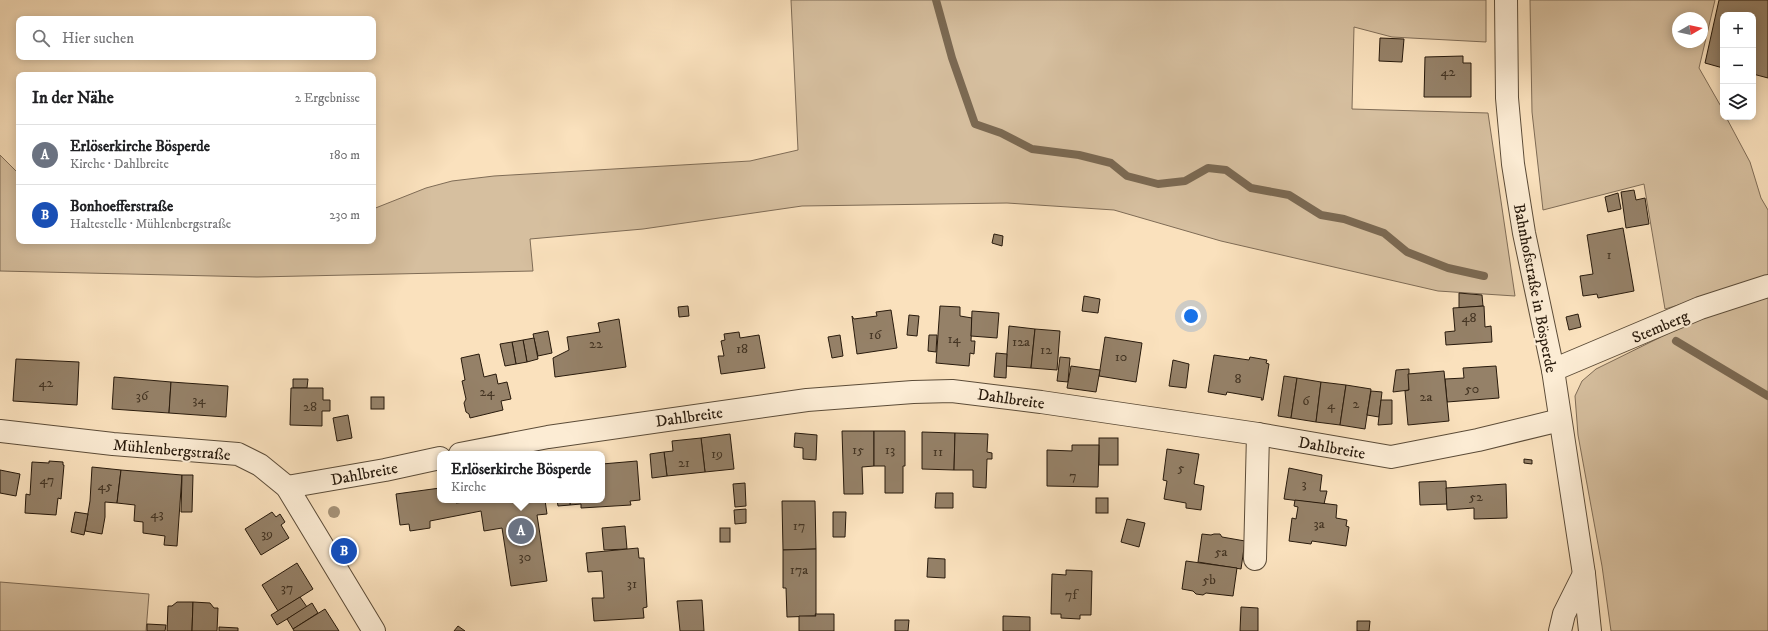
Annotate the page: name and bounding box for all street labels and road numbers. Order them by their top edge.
street label: Bahnhofstraße in Bösperde [1509,202,1561,375]
street label: Stemberg [1629,306,1692,348]
street label: Dahlbreite [976,384,1046,414]
street label: Dahlbreite [654,402,724,432]
street label: Dahlbreite [1297,432,1367,464]
street label: Mühlenbergstraße [112,435,232,465]
street label: Dahlbreite [329,458,400,490]

